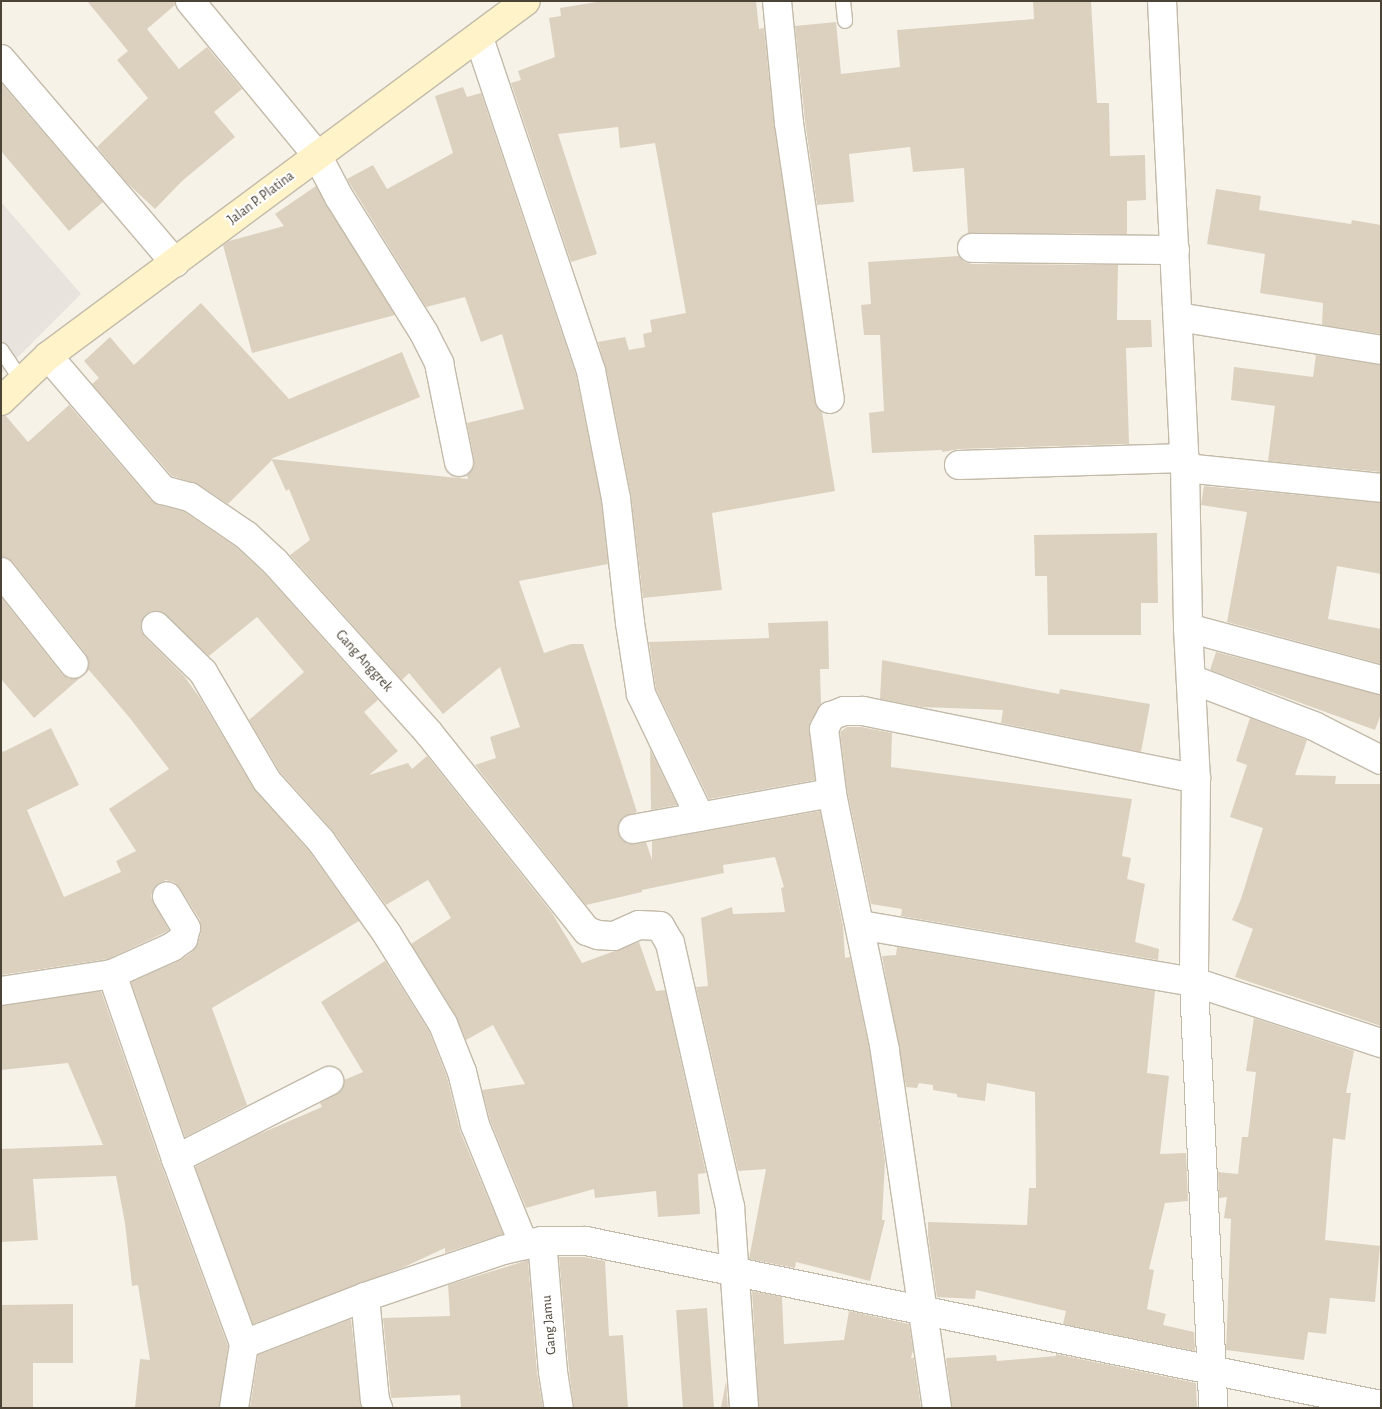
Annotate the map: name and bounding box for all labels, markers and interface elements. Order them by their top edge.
street label: Jalan P. Platina [224,168,298,228]
street label: Gang Anggrek [332,627,396,695]
street label: Gang Jamu [538,1295,560,1355]

